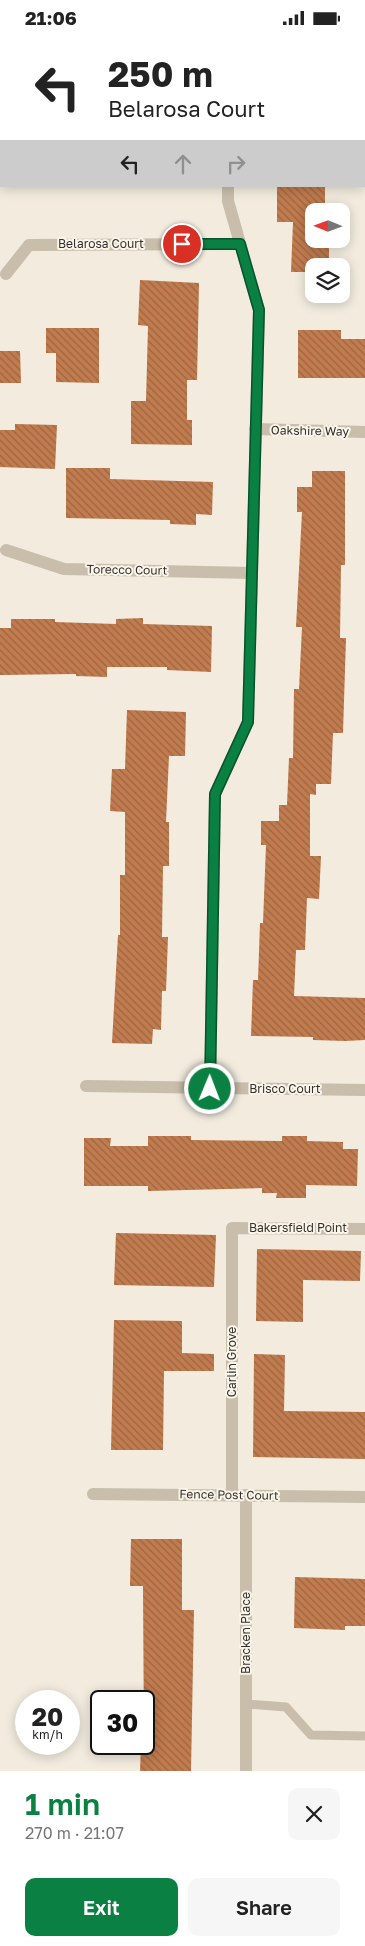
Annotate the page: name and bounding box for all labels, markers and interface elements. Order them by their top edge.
text: 21:06 [25,6,77,29]
text: 250 m [108,53,213,95]
icon: left [25,55,90,120]
text: Belarosa Court [108,95,265,122]
icon: left [116,150,144,178]
icon: ahead [169,150,197,178]
icon: right [222,150,250,178]
north arrow [305,203,350,247]
map controls [305,203,350,303]
pin [161,223,203,265]
icon: arrive [168,230,196,258]
street label: Belarosa Court [58,236,144,251]
button: layers [305,258,350,303]
street label: Oakshire Way [271,422,350,439]
street label: Torecco Court [87,561,168,578]
position arrow [183,1062,235,1114]
street label: Brisco Court [249,1081,321,1096]
street label: Bakersfield Point [249,1220,347,1235]
street label: Carlin Grove [224,1327,239,1397]
street label: Fence Post Court [179,1486,279,1503]
street label: Bracken Place [238,1592,253,1674]
speed limit sign: 30 [90,1690,155,1755]
text: 20 [32,1701,63,1732]
text: km/h [32,1727,63,1742]
text: 1 min [25,1786,100,1822]
button: close [288,1788,340,1840]
text: 270 m · 21:07 [25,1823,124,1843]
button: Exit [25,1878,178,1936]
button: Share [188,1878,340,1936]

